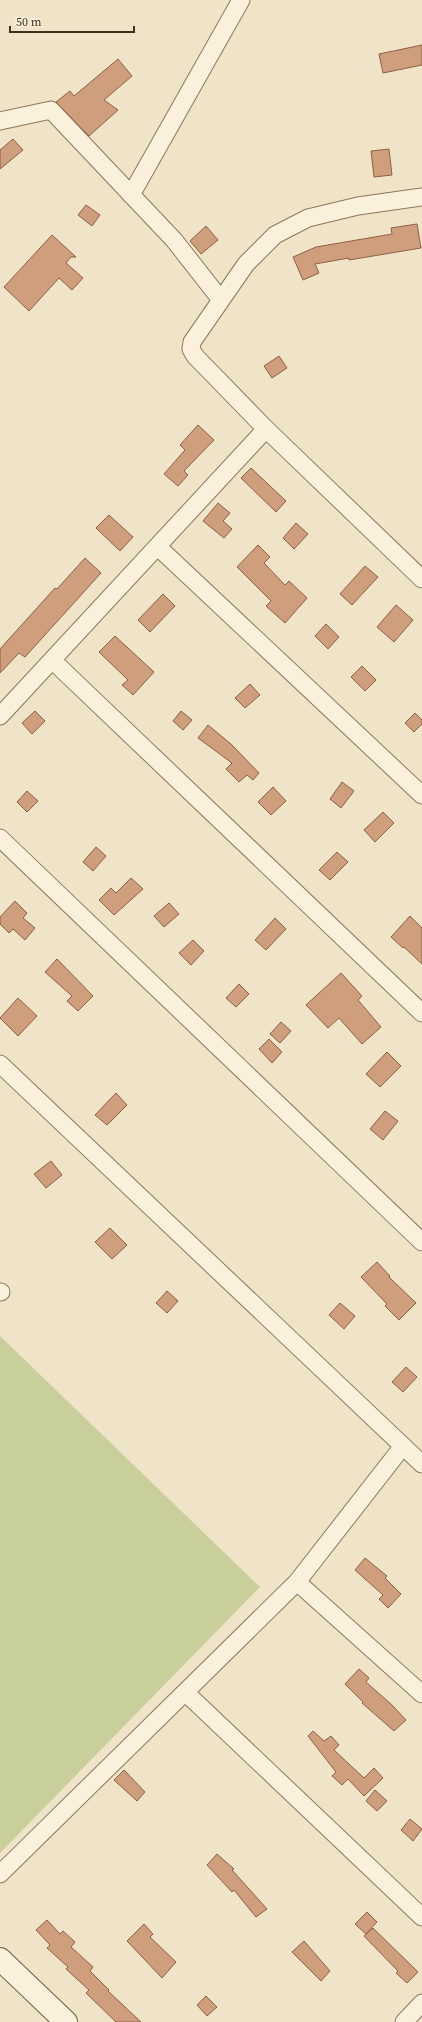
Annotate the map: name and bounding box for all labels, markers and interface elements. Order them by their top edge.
scale bar [10,8,134,34]
text: 50 m [16,14,42,30]

